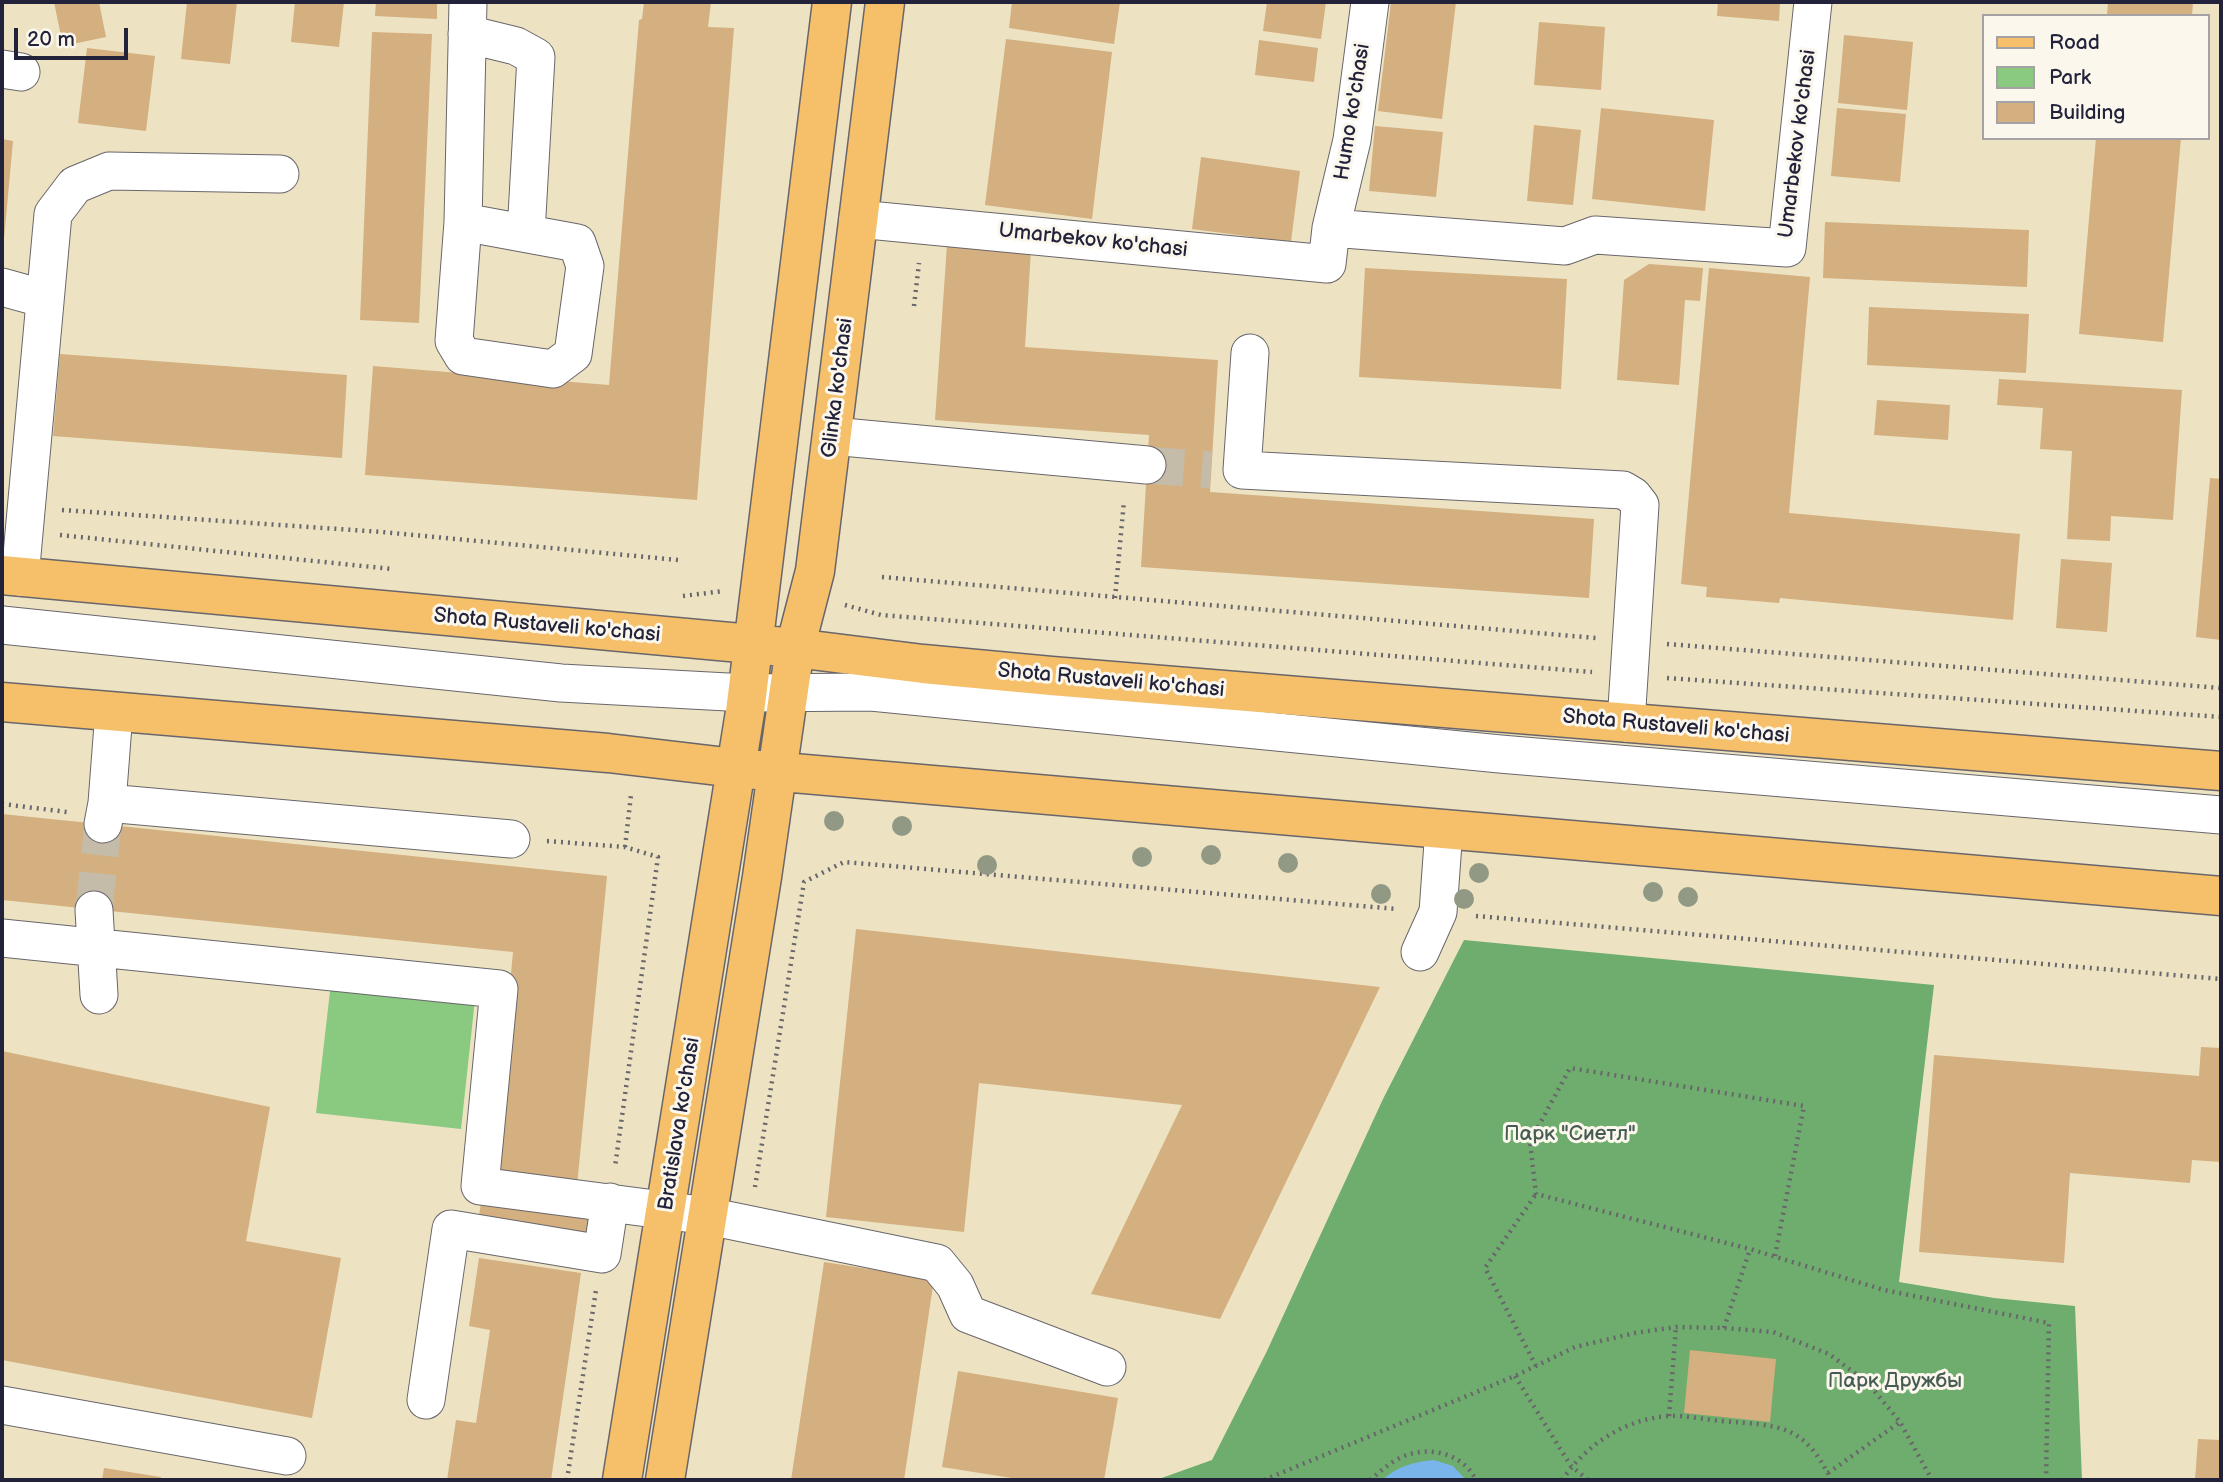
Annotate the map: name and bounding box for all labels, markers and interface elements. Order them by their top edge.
scale bar [18,14,131,58]
legend [1982,14,2209,140]
text: 20 m [27,27,75,52]
text: Road [2049,30,2100,55]
street label: Humo ko'chasi [1330,42,1376,182]
street label: Umarbekov ko'chasi [1774,48,1822,240]
text: Park [2049,65,2091,90]
text: Building [2049,100,2125,125]
street label: Umarbekov ko'chasi [997,219,1189,263]
street label: Glinka ko'chasi [817,317,859,459]
street label: Shota Rustaveli ko'chasi [433,604,661,648]
street label: Shota Rustaveli ko'chasi [997,659,1225,703]
street label: Shota Rustaveli ko'chasi [1562,705,1790,749]
street label: Bratislava ko'chasi [654,1036,706,1212]
park label: Парк "Сиетл" [1504,1122,1636,1148]
park label: Парк Дружбы [1828,1369,1962,1395]

